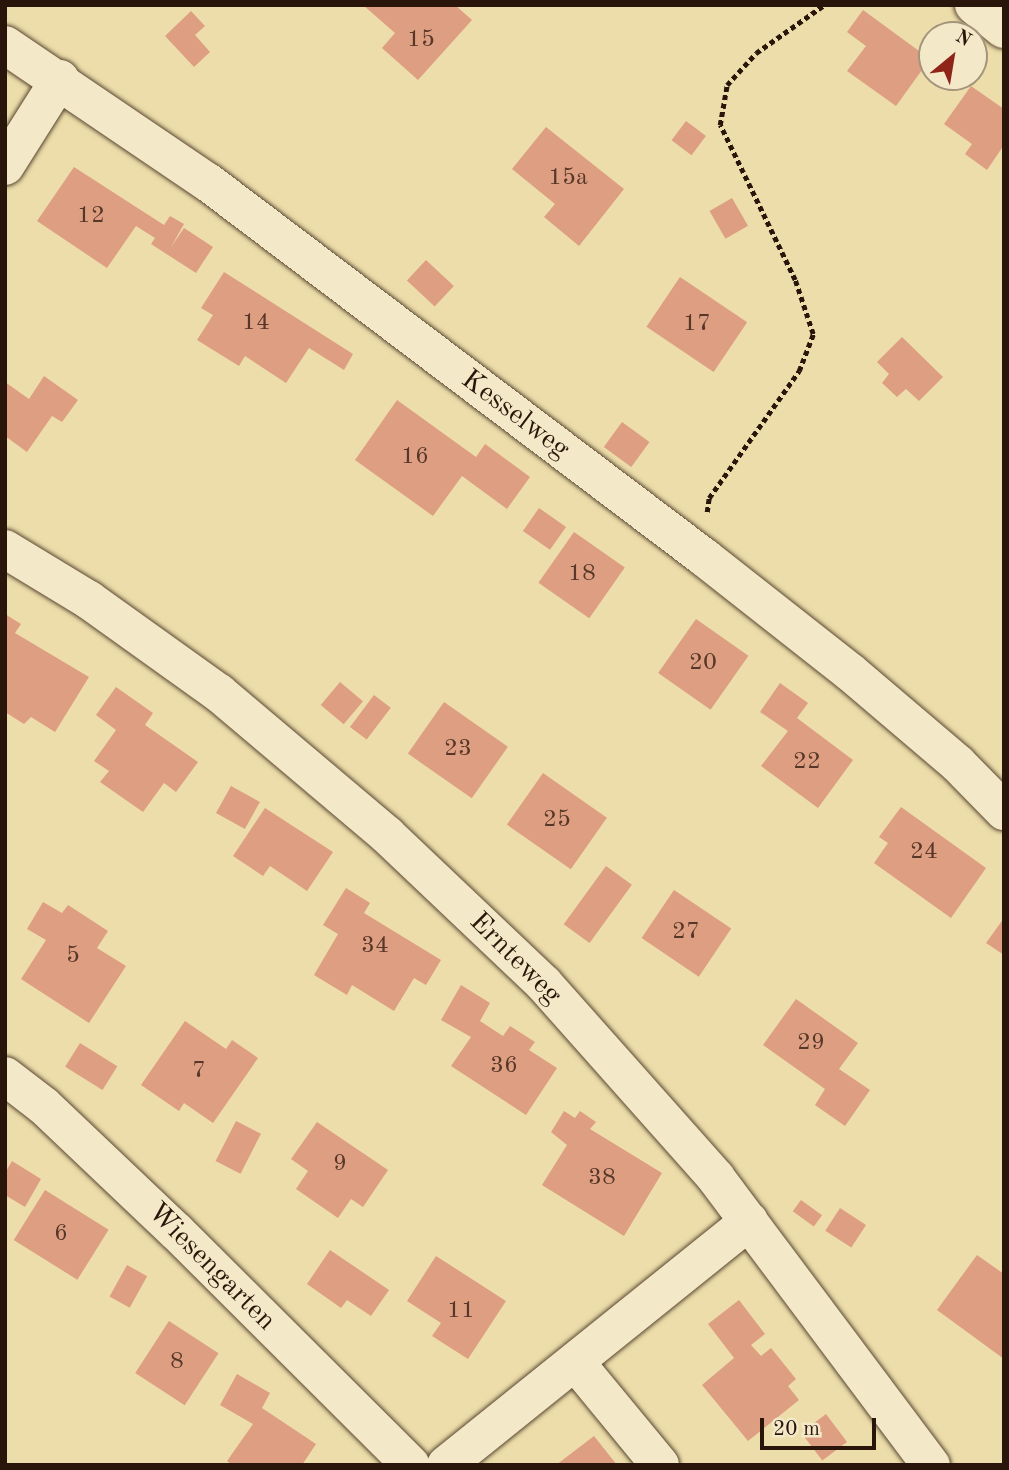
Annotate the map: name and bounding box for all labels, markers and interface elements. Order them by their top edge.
north arrow [918,21,988,91]
house number: 15 [407,27,435,55]
text: N [952,27,974,51]
house number: 15a [548,165,588,193]
house number: 12 [77,203,105,231]
house number: 14 [242,310,270,338]
house number: 17 [683,311,711,339]
street label: Kesselweg [454,363,576,467]
house number: 16 [401,444,429,472]
house number: 18 [568,561,596,589]
house number: 20 [689,650,717,678]
house number: 23 [444,736,472,764]
house number: 22 [793,749,821,777]
house number: 25 [543,807,571,835]
house number: 24 [910,839,938,867]
street label: Ernteweg [462,906,568,1012]
house number: 27 [672,919,700,947]
house number: 34 [361,933,389,961]
house number: 5 [66,943,80,971]
house number: 29 [797,1030,825,1058]
house number: 36 [490,1053,518,1081]
house number: 7 [192,1058,206,1086]
house number: 9 [333,1151,347,1179]
house number: 38 [588,1165,616,1193]
street label: Wiesengarten [140,1196,282,1338]
house number: 6 [54,1221,68,1249]
house number: 11 [447,1298,475,1326]
house number: 8 [170,1349,184,1377]
scale bar [764,1404,880,1448]
text: 20 m [773,1419,820,1440]

